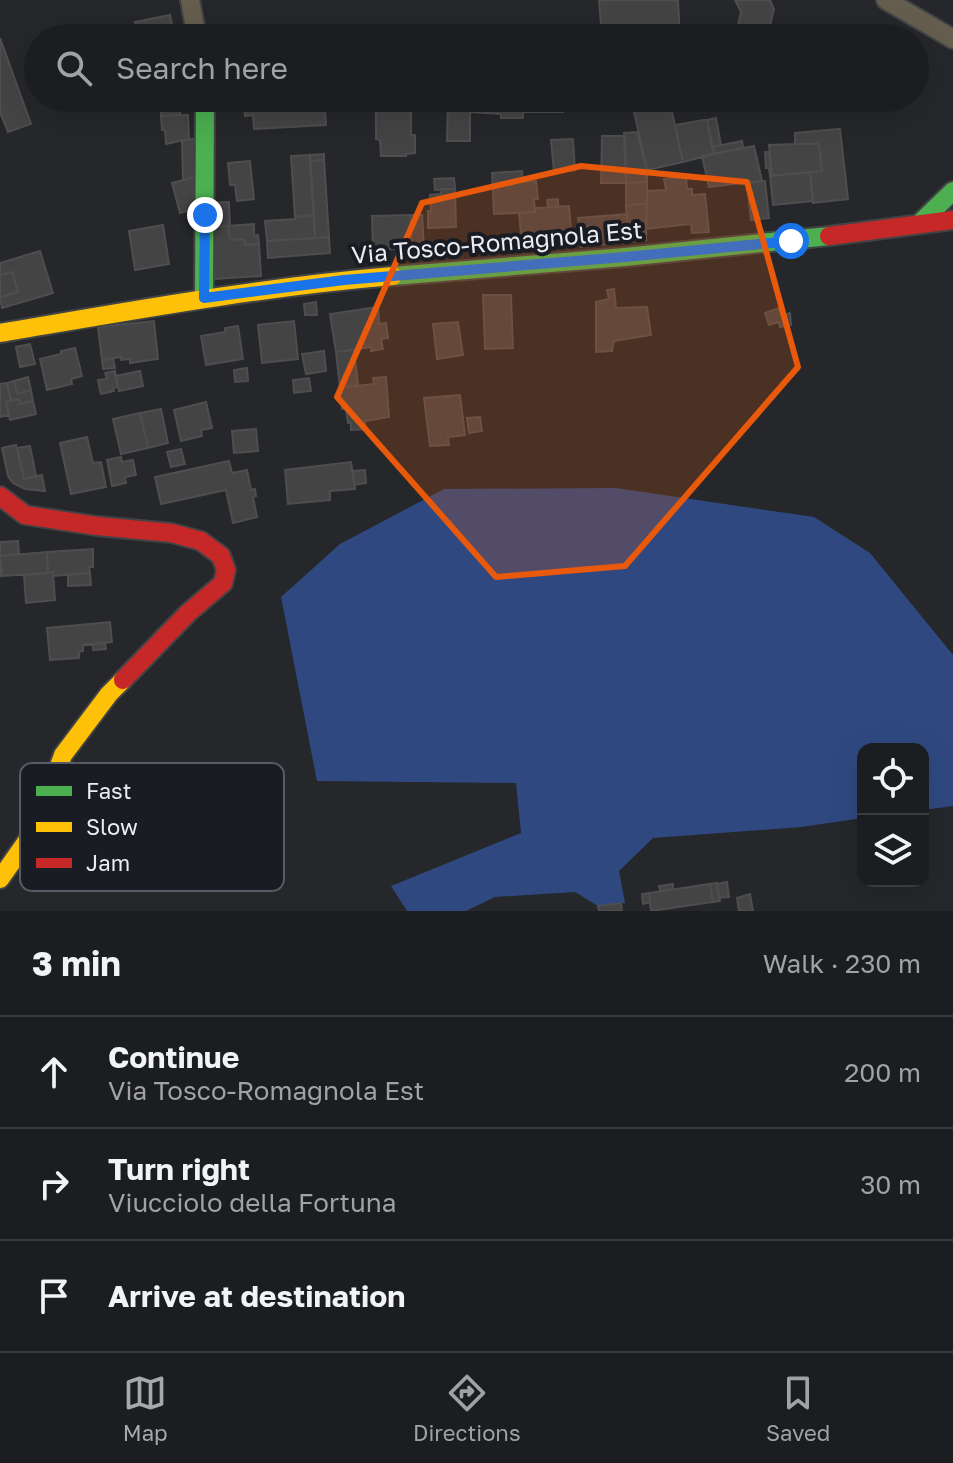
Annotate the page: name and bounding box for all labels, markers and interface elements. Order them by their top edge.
search box [24,24,929,112]
icon: search [52,46,96,90]
text: Search here [116,50,288,86]
route end [187,197,223,233]
street label: Via Tosco-Romagnola Est [350,214,644,269]
route start [773,223,809,259]
map controls [857,743,929,887]
button: locate [857,743,929,815]
legend [20,763,284,891]
text: Fast [86,777,132,804]
text: Slow [86,813,138,840]
button: layers [857,815,929,887]
text: Jam [86,849,130,876]
text: 3 min [32,943,121,983]
text: Walk · 230 m [763,948,921,979]
text: Continue [108,1039,239,1075]
icon: ahead [32,1050,76,1094]
text: 200 m [844,1057,921,1088]
text: Via Tosco-Romagnola Est [108,1075,424,1106]
text: Turn right [108,1151,250,1187]
icon: right [32,1162,76,1206]
text: 30 m [860,1169,921,1200]
text: Viucciolo della Fortuna [108,1187,396,1218]
icon: arrive [32,1274,76,1318]
text: Arrive at destination [108,1278,405,1314]
tab: Map [123,1371,168,1446]
tab: Directions [413,1371,521,1446]
tab: Saved [766,1371,830,1446]

